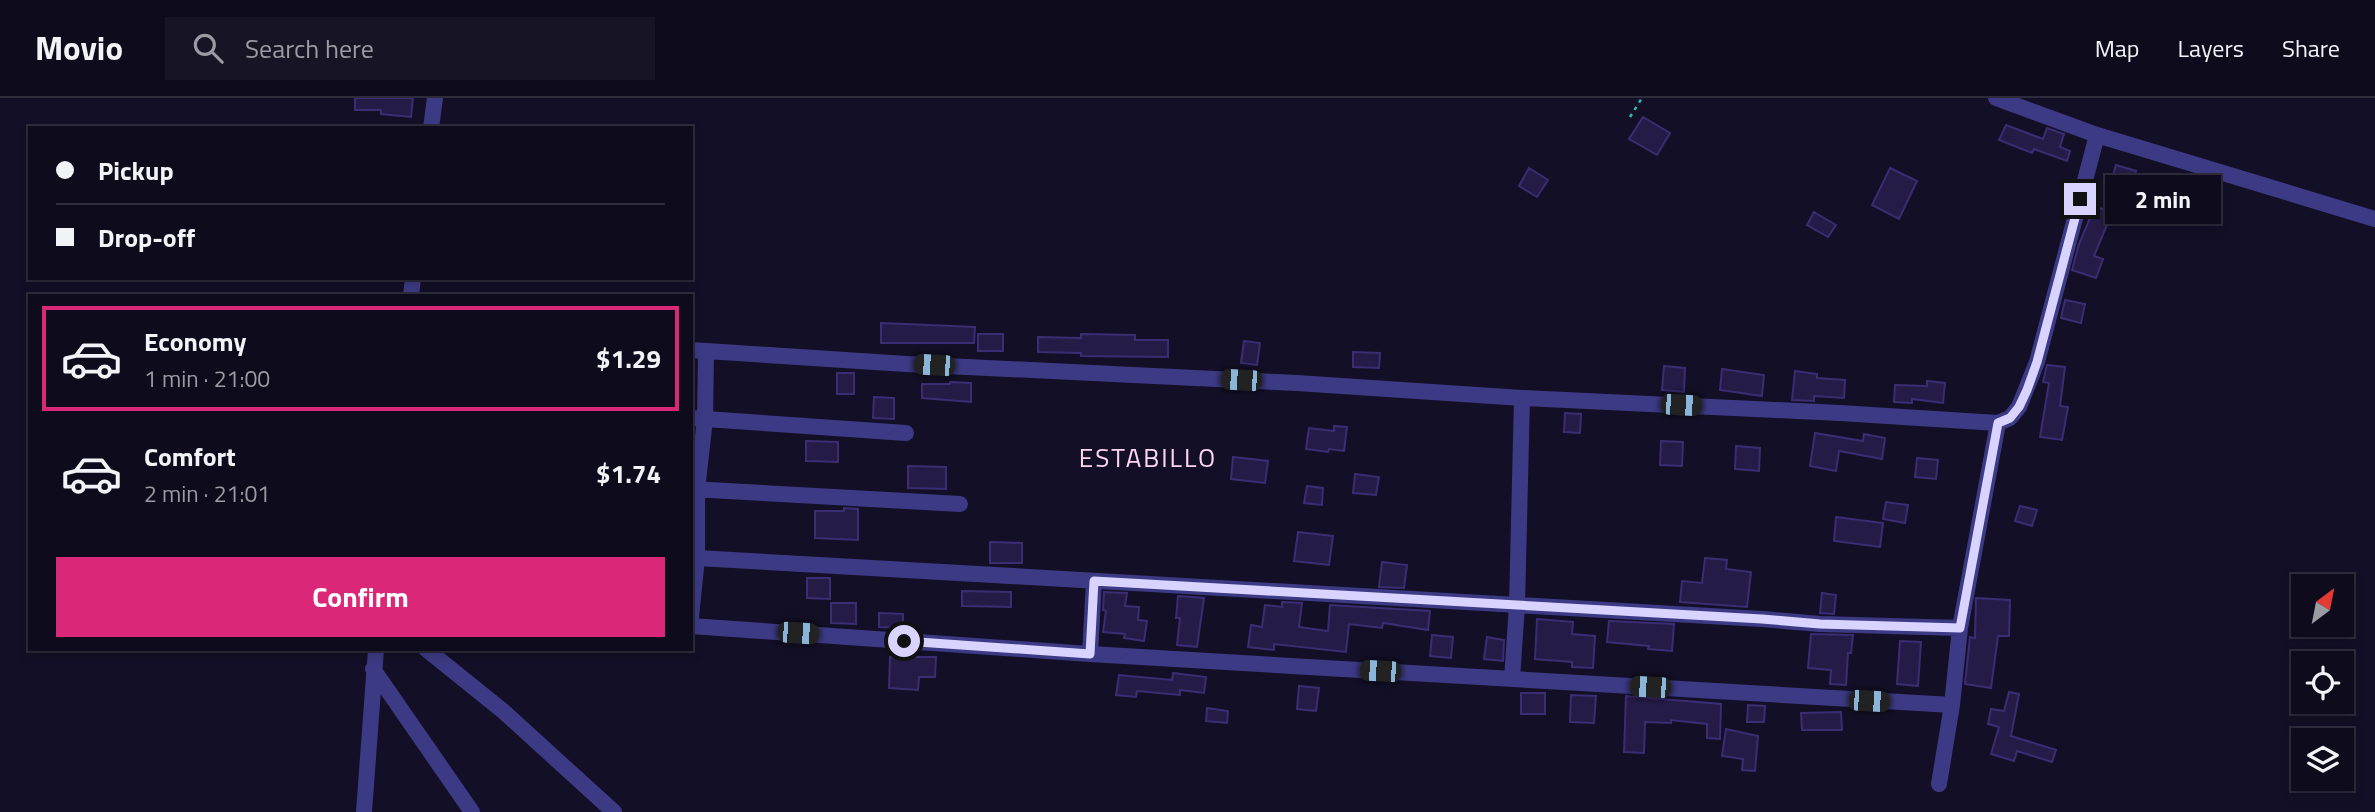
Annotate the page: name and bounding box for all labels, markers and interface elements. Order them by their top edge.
search box [165,17,655,80]
text: Movio [35,23,123,73]
icon: search [189,29,227,67]
text: Search here [245,29,374,68]
text: Map [2095,30,2140,66]
text: Layers [2178,30,2244,66]
text: Share [2282,30,2340,66]
text: Pickup [98,151,174,190]
callout: 2 min [2104,174,2220,224]
text: 2 min [2135,182,2191,217]
route end [2064,183,2096,215]
text: Drop-off [98,218,195,257]
text: Economy [144,322,246,361]
icon: car [60,327,123,390]
text: $1.29 [596,339,661,378]
car [913,353,956,377]
text: 1 min · 21:00 [144,361,270,396]
car [1220,368,1263,392]
car [1660,393,1703,417]
text: Comfort [144,437,236,476]
district label: ESTABILLO [1079,438,1217,477]
icon: car [60,442,123,505]
text: $1.74 [596,454,661,493]
text: 2 min · 21:01 [144,476,270,511]
button: Confirm [56,557,665,637]
north arrow [2291,574,2354,637]
map controls [2291,574,2354,791]
car [777,621,820,645]
route start [888,625,920,657]
button: locate [2291,651,2354,714]
car [1359,659,1402,683]
car [1629,675,1672,699]
car [1848,689,1891,713]
button: layers [2291,728,2354,791]

